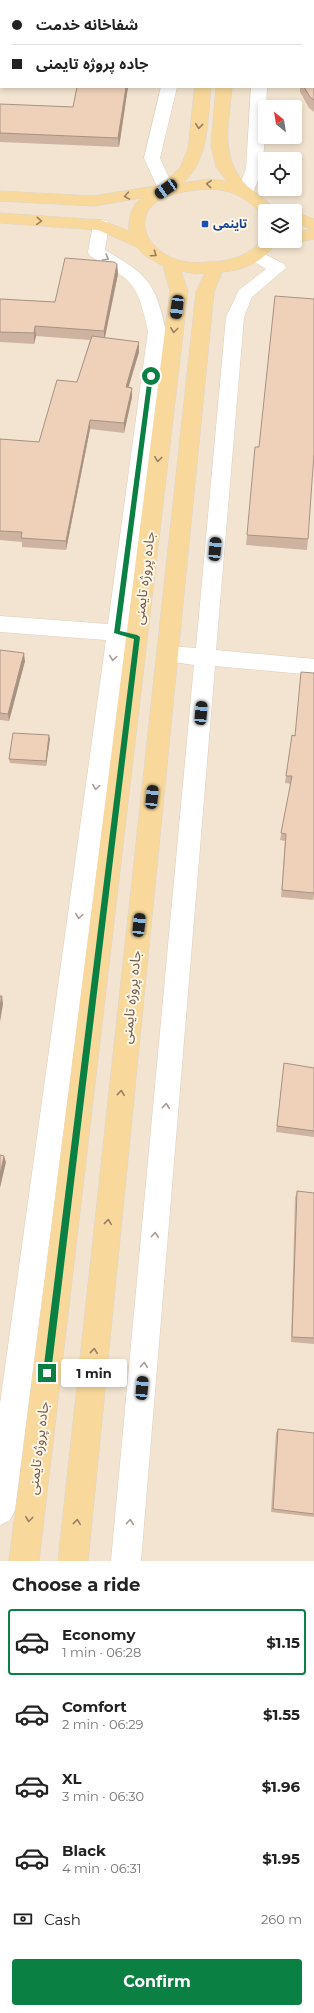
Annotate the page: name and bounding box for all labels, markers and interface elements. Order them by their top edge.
text: شفاخانه خدمت [36,15,138,34]
text: جاده پروژه تایمنی [36,54,148,73]
north arrow [258,100,302,144]
map controls [258,100,302,248]
one-way arrow [194,123,203,129]
button: locate [258,152,302,196]
car [153,177,179,201]
one-way arrow [206,180,212,189]
one-way arrow [124,191,130,200]
button: layers [258,204,302,248]
one-way arrow [36,216,42,225]
place label: تاینمی [213,216,248,231]
marker: تاینمی [200,219,210,229]
one-way arrow [150,249,157,257]
one-way arrow [102,253,109,260]
car [170,294,184,320]
one-way arrow [170,327,179,333]
route start [142,367,160,385]
one-way arrow [154,456,163,462]
street label: جاده پروژه تایمنی [129,530,160,626]
car [208,537,222,561]
one-way arrow [109,655,118,661]
car [194,701,208,725]
one-way arrow [92,784,101,790]
car [145,784,159,810]
car [132,912,146,938]
one-way arrow [75,913,84,919]
street label: جاده پروژه تایمنی [117,949,146,1045]
one-way arrow [117,1090,126,1096]
one-way arrow [162,1103,171,1109]
one-way arrow [103,1219,112,1225]
one-way arrow [150,1232,159,1238]
one-way arrow [90,1348,99,1354]
callout: 1 min [61,1359,127,1387]
one-way arrow [139,1362,148,1368]
route end [38,1364,56,1382]
text: 1 min [76,1365,112,1381]
car [135,1376,149,1400]
street label: جاده پروژه تایمنی [23,1400,54,1496]
one-way arrow [25,1516,34,1522]
one-way arrow [72,1519,81,1525]
one-way arrow [125,1519,134,1525]
text: Choose a ride [12,1574,140,1596]
icon: car [14,1624,50,1660]
text: Economy [62,1625,135,1644]
text: $1.15 [266,1633,300,1652]
text: 1 min · 06:28 [62,1644,141,1660]
icon: car [14,1696,50,1732]
text: Comfort [62,1697,127,1716]
text: $1.55 [263,1705,300,1724]
text: 2 min · 06:29 [62,1716,144,1732]
icon: car [14,1768,50,1804]
text: XL [62,1769,81,1788]
text: $1.96 [262,1777,300,1796]
text: 3 min · 06:30 [62,1788,144,1804]
icon: car [14,1840,50,1876]
text: Black [62,1841,106,1860]
text: $1.95 [262,1849,300,1868]
text: 4 min · 06:31 [62,1860,141,1876]
icon: cash [12,1908,34,1930]
text: Cash [44,1910,81,1929]
text: 260 m [261,1911,302,1927]
button: Confirm [12,1959,302,2005]

